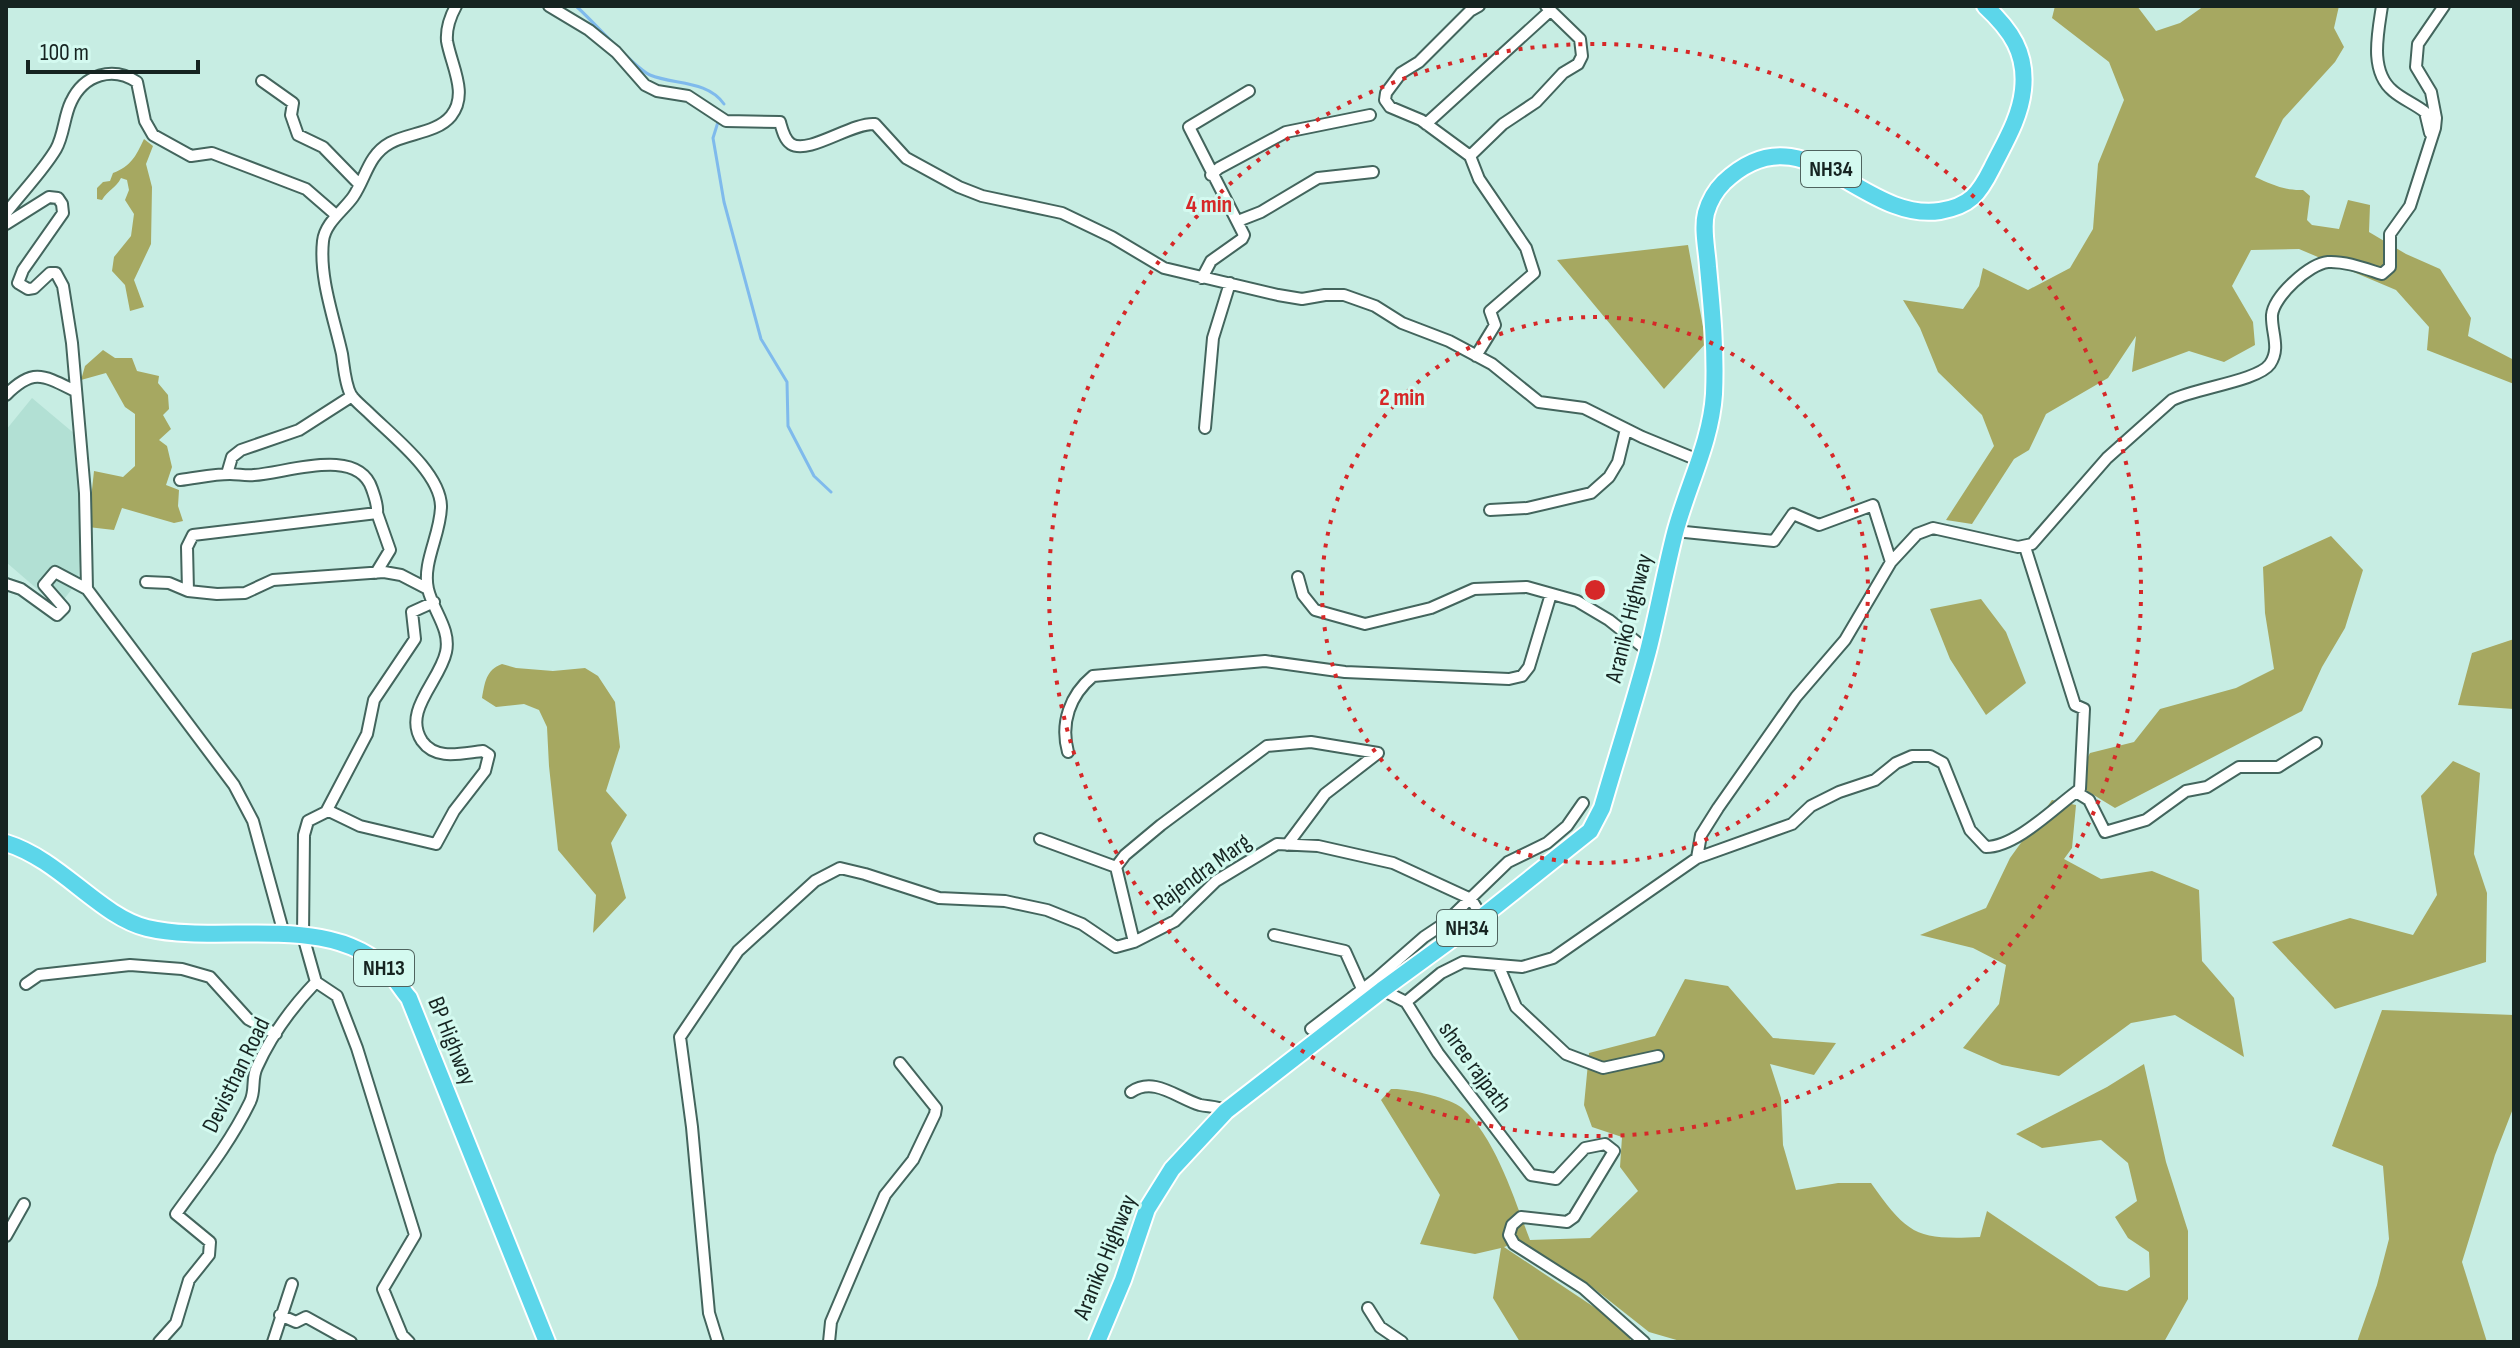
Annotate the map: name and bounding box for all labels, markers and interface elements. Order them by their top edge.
scale bar [28,24,198,74]
text: 100 m [40,38,89,67]
road number: NH34 [1801,151,1861,187]
text: 4 min [1186,190,1232,219]
text: 2 min [1379,383,1425,412]
street label: Araniko Highway [1599,551,1659,686]
centre of rings [1581,576,1609,604]
street label: Rajendra Marg [1148,827,1256,917]
road number: NH34 [1437,910,1497,946]
road number: NH13 [354,950,414,986]
street label: BP Highway [421,993,483,1089]
street label: Devisthan Road [196,1013,276,1137]
street label: shree rajpath [1432,1016,1518,1118]
street label: Araniko Highway [1067,1190,1143,1324]

